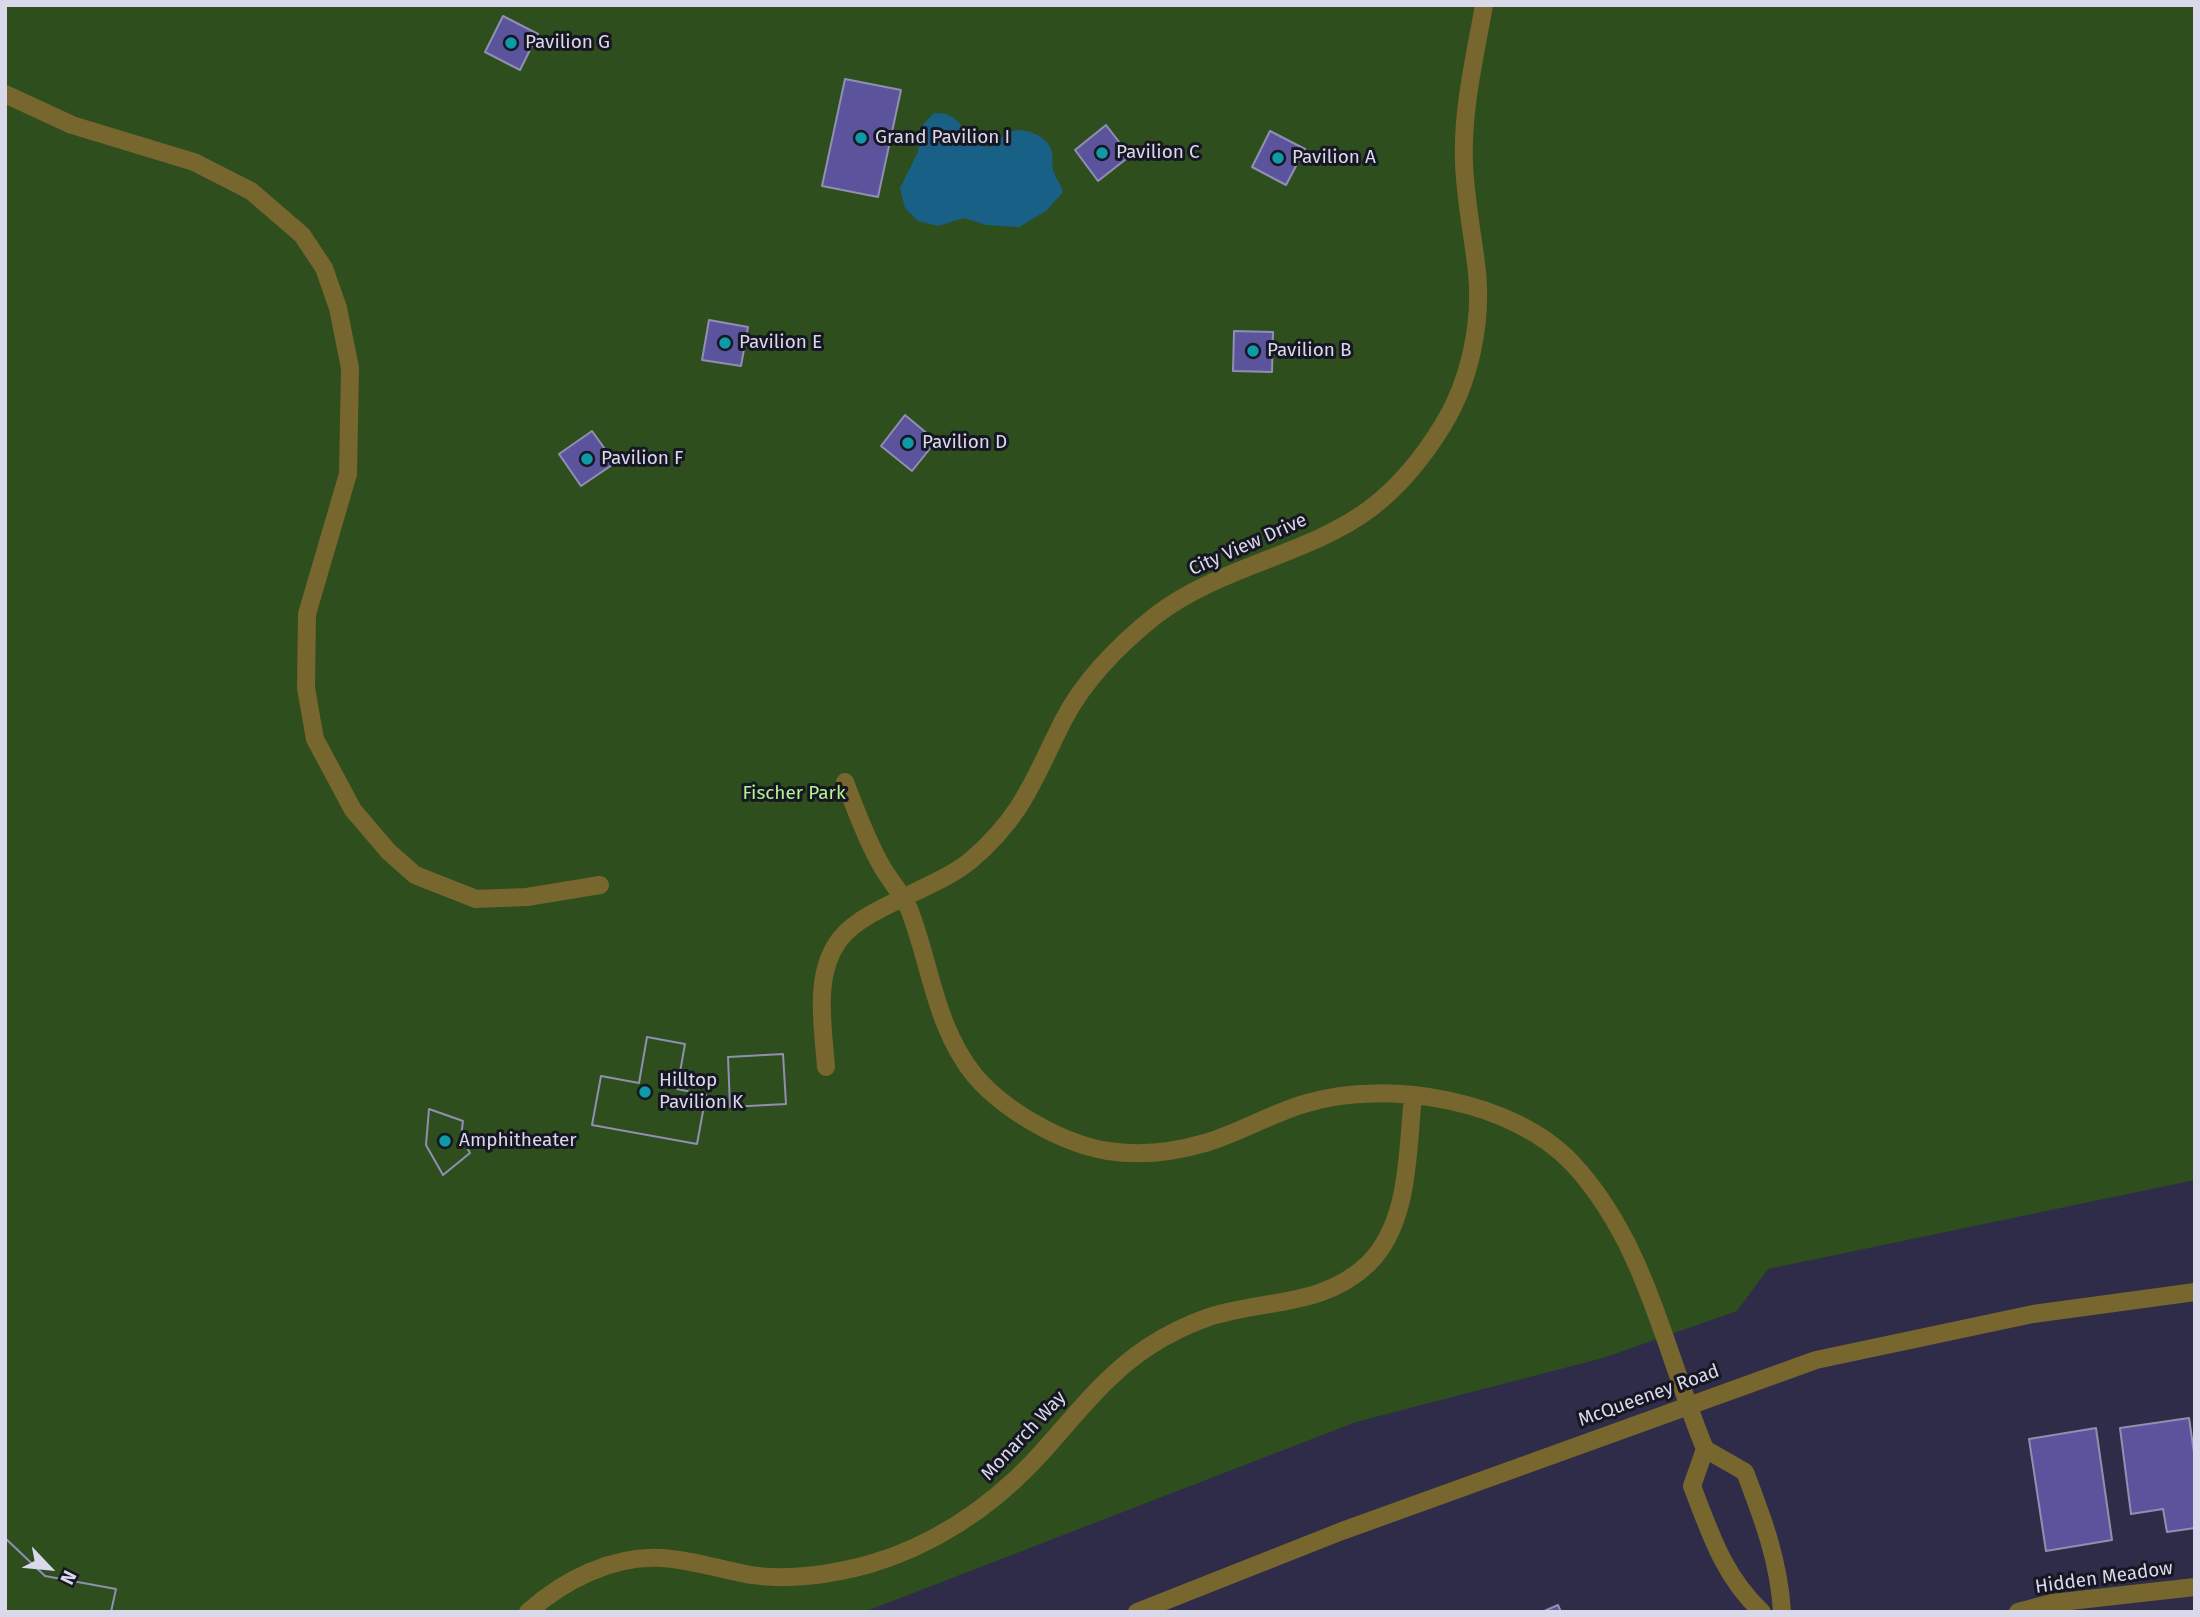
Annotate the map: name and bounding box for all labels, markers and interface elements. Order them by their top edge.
place label: Pavilion G [525,32,610,54]
marker: Pavilion G [503,35,519,51]
place label: Grand Pavilion I [875,127,1010,149]
marker: Grand Pavilion I [853,130,869,146]
place label: Pavilion C [1116,142,1200,164]
marker: Pavilion C [1094,145,1110,161]
place label: Pavilion A [1292,147,1376,169]
marker: Pavilion A [1270,150,1286,166]
place label: Pavilion E [739,332,822,354]
marker: Pavilion E [717,335,733,351]
place label: Pavilion B [1267,340,1351,362]
marker: Pavilion B [1245,343,1261,359]
place label: Pavilion D [922,432,1007,454]
marker: Pavilion D [900,435,916,451]
place label: Pavilion F [601,448,683,470]
marker: Pavilion F [579,451,595,467]
street label: City View Drive [1186,509,1310,581]
park label: Fischer Park [742,783,846,805]
place label: Hilltop Pavilion K [659,1070,743,1114]
marker: Hilltop Pavilion K [637,1084,653,1100]
place label: Amphitheater [459,1130,577,1152]
marker: Amphitheater [437,1133,453,1149]
street label: McQueeney Road [1575,1360,1723,1432]
street label: Monarch Way [977,1387,1071,1485]
north arrow [14,1533,84,1603]
street label: Hidden Meadow [2034,1557,2174,1599]
text: N [55,1567,81,1588]

